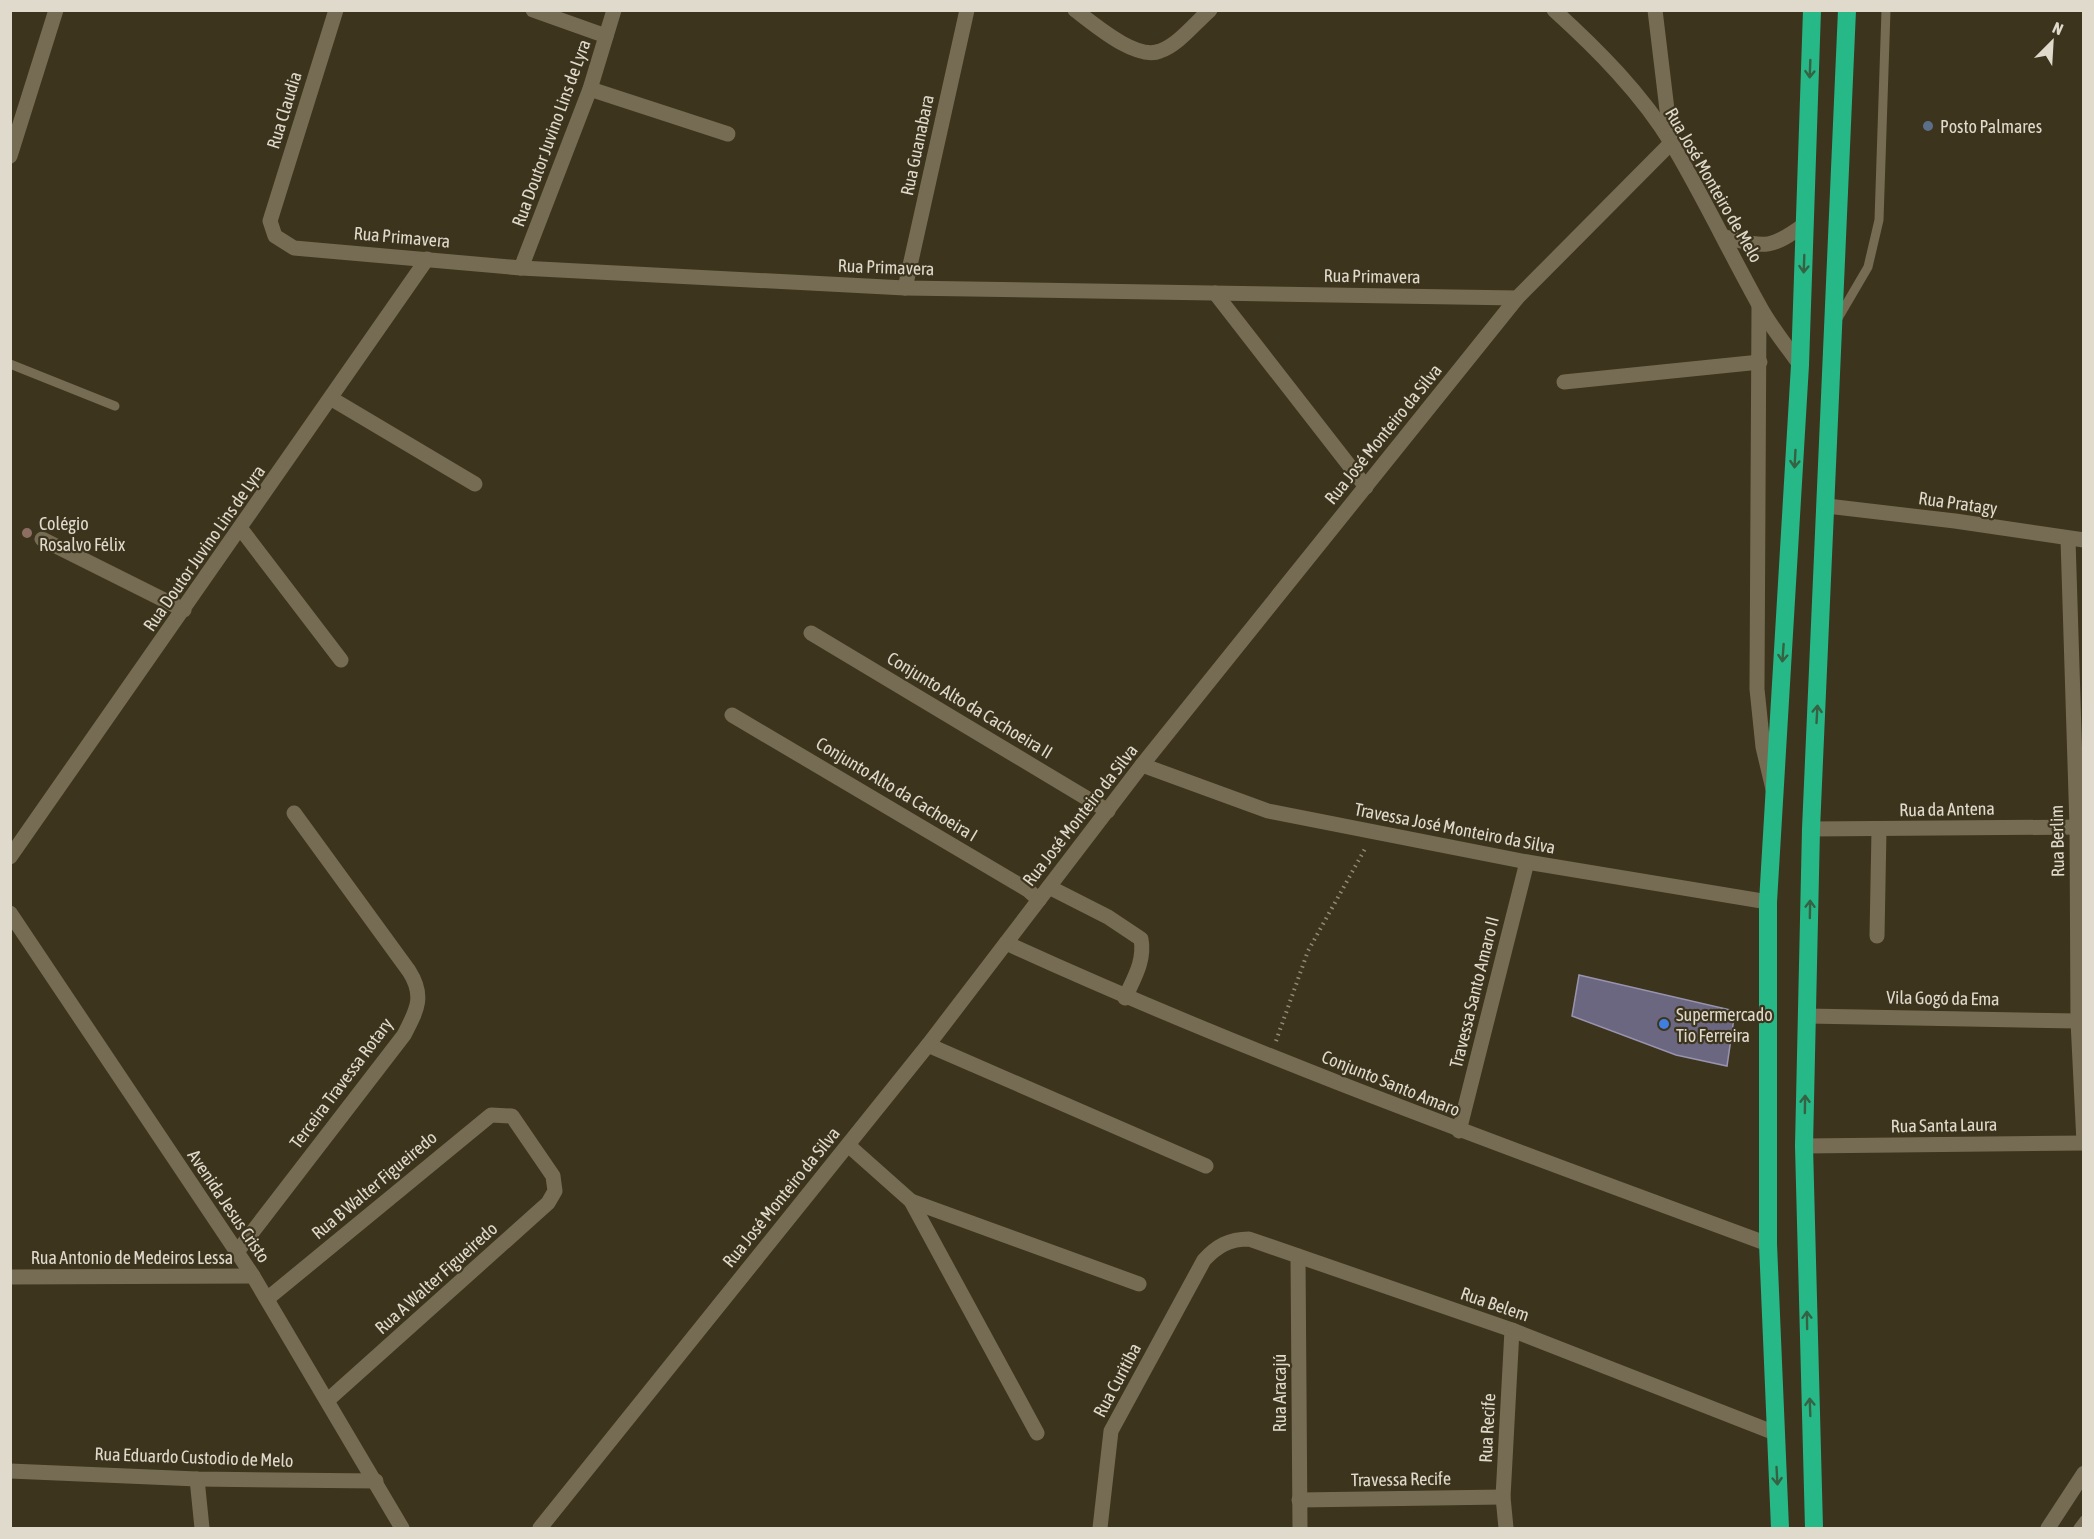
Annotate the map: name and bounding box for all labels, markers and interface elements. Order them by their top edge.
north arrow [2022,12,2082,72]
text: N [2050,18,2066,38]
street label: Rua Doutor Juvino Lins de Lyra [507,37,595,229]
one-way arrow [1805,58,1816,78]
street label: Rua Claudia [262,69,306,151]
street label: Rua Guanabara [896,93,938,197]
street label: Rua José Monteiro de Melo [1661,104,1767,266]
place label: Posto Palmares [1940,116,2042,137]
marker: Posto Palmares [1921,119,1935,133]
street label: Rua Primavera [353,222,451,252]
one-way arrow [1798,253,1809,273]
street label: Rua Primavera [837,255,935,279]
street label: Rua Primavera [1323,265,1421,287]
street label: Rua José Monteiro da Silva [1320,360,1446,508]
one-way arrow [1790,448,1801,468]
street label: Rua Doutor Juvino Lins de Lyra [139,461,269,635]
street label: Rua Pratagy [1917,487,1999,519]
place label: Colégio Rosalvo Félix [39,513,125,555]
marker: Colégio Rosalvo Félix [20,526,34,540]
one-way arrow [1777,643,1788,663]
street label: Conjunto Alto da Cachoeira II [883,647,1057,763]
one-way arrow [1811,705,1822,725]
street label: Conjunto Alto da Cachoeira I [812,732,982,846]
street label: Rua José Monteiro da Silva [1018,740,1142,890]
street label: Travessa José Monteiro da Silva [1353,798,1557,858]
street label: Rua da Antena [1899,798,1995,820]
street label: Rua Berlim [2046,805,2068,877]
one-way arrow [1804,900,1815,920]
street label: Travessa Santo Amaro II [1445,914,1503,1070]
street label: Vila Gogó da Ema [1886,987,2000,1009]
place label: Supermercado Tio Ferreira [1676,1004,1773,1046]
street label: Terceira Travessa Rotary [285,1014,397,1152]
marker: Supermercado Tio Ferreira [1657,1017,1671,1031]
street label: Conjunto Santo Amaro [1319,1046,1463,1120]
one-way arrow [1799,1095,1811,1115]
street label: Rua Santa Laura [1891,1114,1997,1136]
street label: Rua José Monteiro da Silva [718,1123,844,1271]
street label: Rua B Walter Figueiredo [307,1127,441,1243]
street label: Avenida Jesus Cristo [183,1146,275,1266]
street label: Rua A Walter Figueiredo [371,1218,501,1338]
street label: Rua Antonio de Medeiros Lessa [31,1247,233,1268]
street label: Rua Belem [1458,1283,1532,1325]
one-way arrow [1801,1311,1813,1331]
street label: Rua Curitiba [1089,1339,1145,1421]
street label: Rua Aracajú [1269,1354,1290,1432]
street label: Rua Recife [1475,1393,1499,1463]
one-way arrow [1804,1398,1815,1418]
street label: Rua Eduardo Custodio de Melo [94,1443,294,1471]
one-way arrow [1771,1465,1782,1485]
street label: Travessa Recife [1351,1468,1451,1490]

